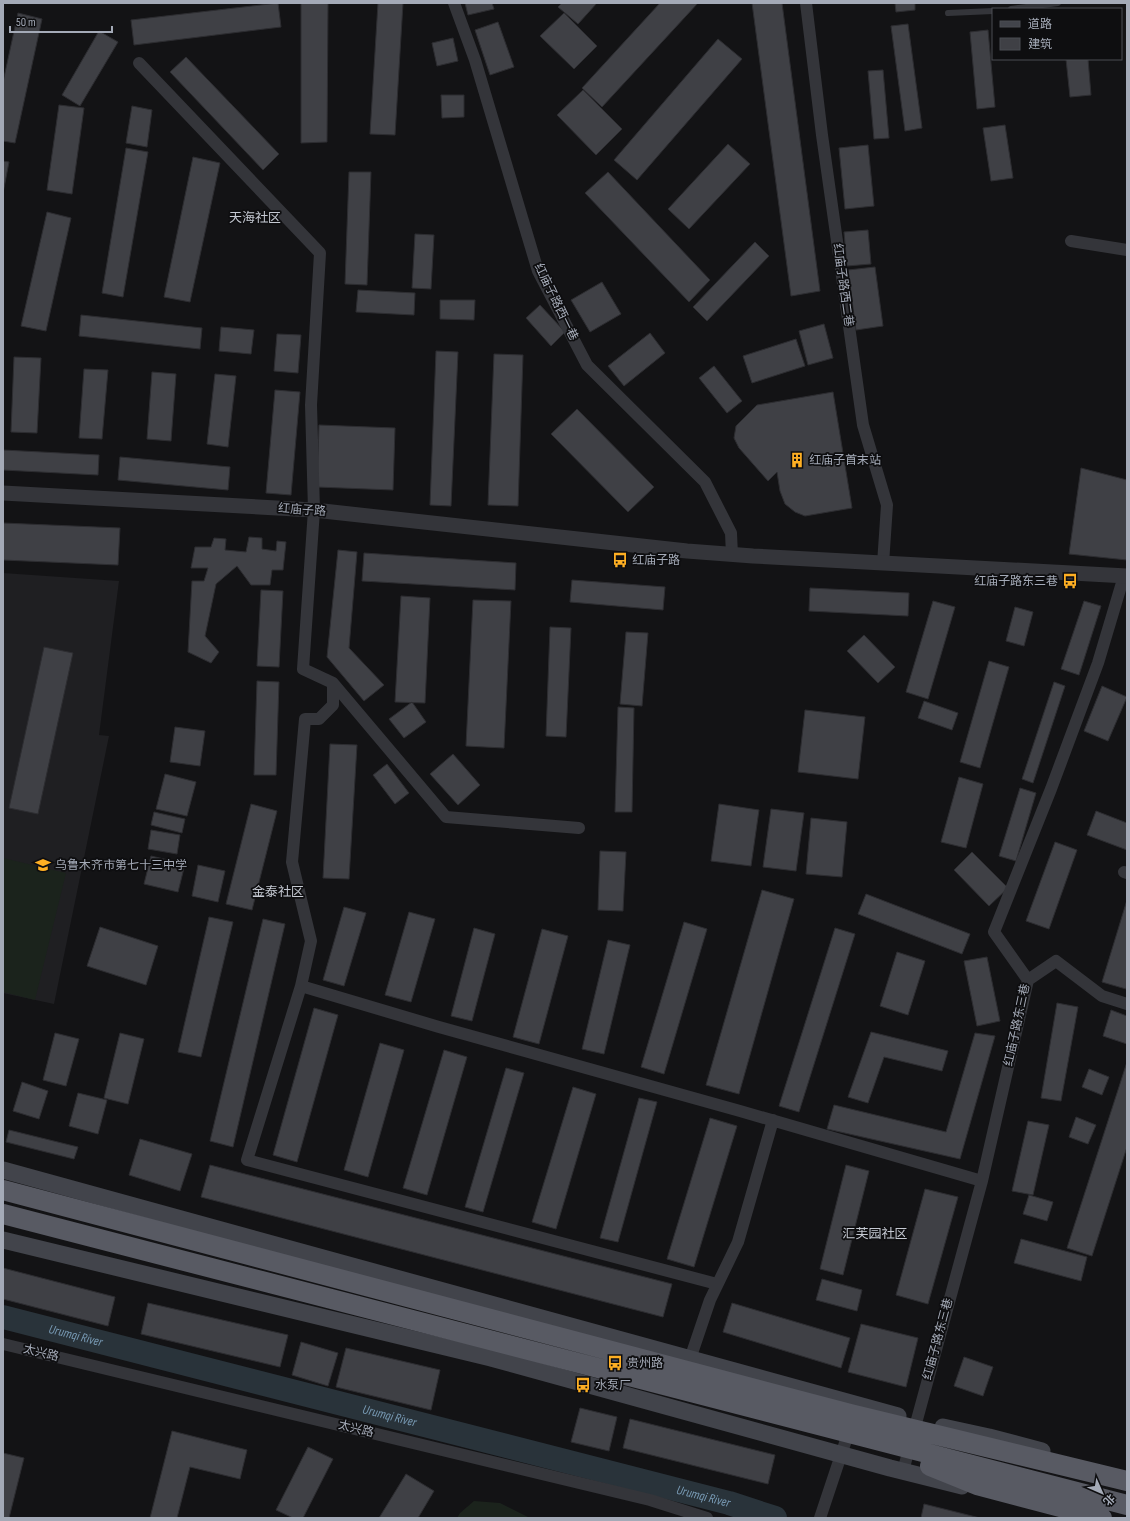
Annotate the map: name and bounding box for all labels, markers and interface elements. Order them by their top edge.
scale bar [10,8,112,34]
legend [992,8,1122,60]
text: 50 m [16,15,36,30]
text: 道路 [1028,17,1052,32]
text: 建筑 [1028,37,1052,52]
district label: 天海社区 [229,210,281,226]
street label: 红庙子路西二巷 [830,242,856,328]
street label: 红庙子路西一巷 [531,261,581,343]
building icon: 红庙子首末站 [788,451,806,469]
place label: 红庙子首末站 [809,453,881,468]
street label: 红庙子路 [278,501,326,519]
bus stop icon: 红庙子路 [611,551,629,569]
place label: 红庙子路 [632,553,680,568]
bus stop icon: 红庙子路东三巷 [1061,572,1079,590]
place label: 红庙子路东三巷 [974,574,1058,589]
school or university icon: 乌鲁木齐市第七十三中学 [34,856,52,874]
place label: 乌鲁木齐市第七十三中学 [55,858,187,873]
district label: 金泰社区 [252,884,304,900]
street label: 红庙子路东三巷 [1001,982,1033,1068]
district label: 汇芙园社区 [842,1226,908,1242]
street label: 红庙子路东三巷 [920,1296,956,1382]
water label: Urumqi River [47,1321,106,1351]
street label: 太兴路 [22,1341,60,1365]
bus stop icon: 贵州路 [606,1354,624,1372]
place label: 贵州路 [627,1356,663,1371]
bus stop icon: 水泵厂 [574,1376,592,1394]
place label: 水泵厂 [595,1378,631,1393]
water label: Urumqi River [361,1401,419,1431]
street label: 太兴路 [337,1417,375,1441]
north arrow [1082,1473,1122,1513]
water label: Urumqi River [675,1482,733,1511]
text: 北 [1100,1491,1117,1508]

